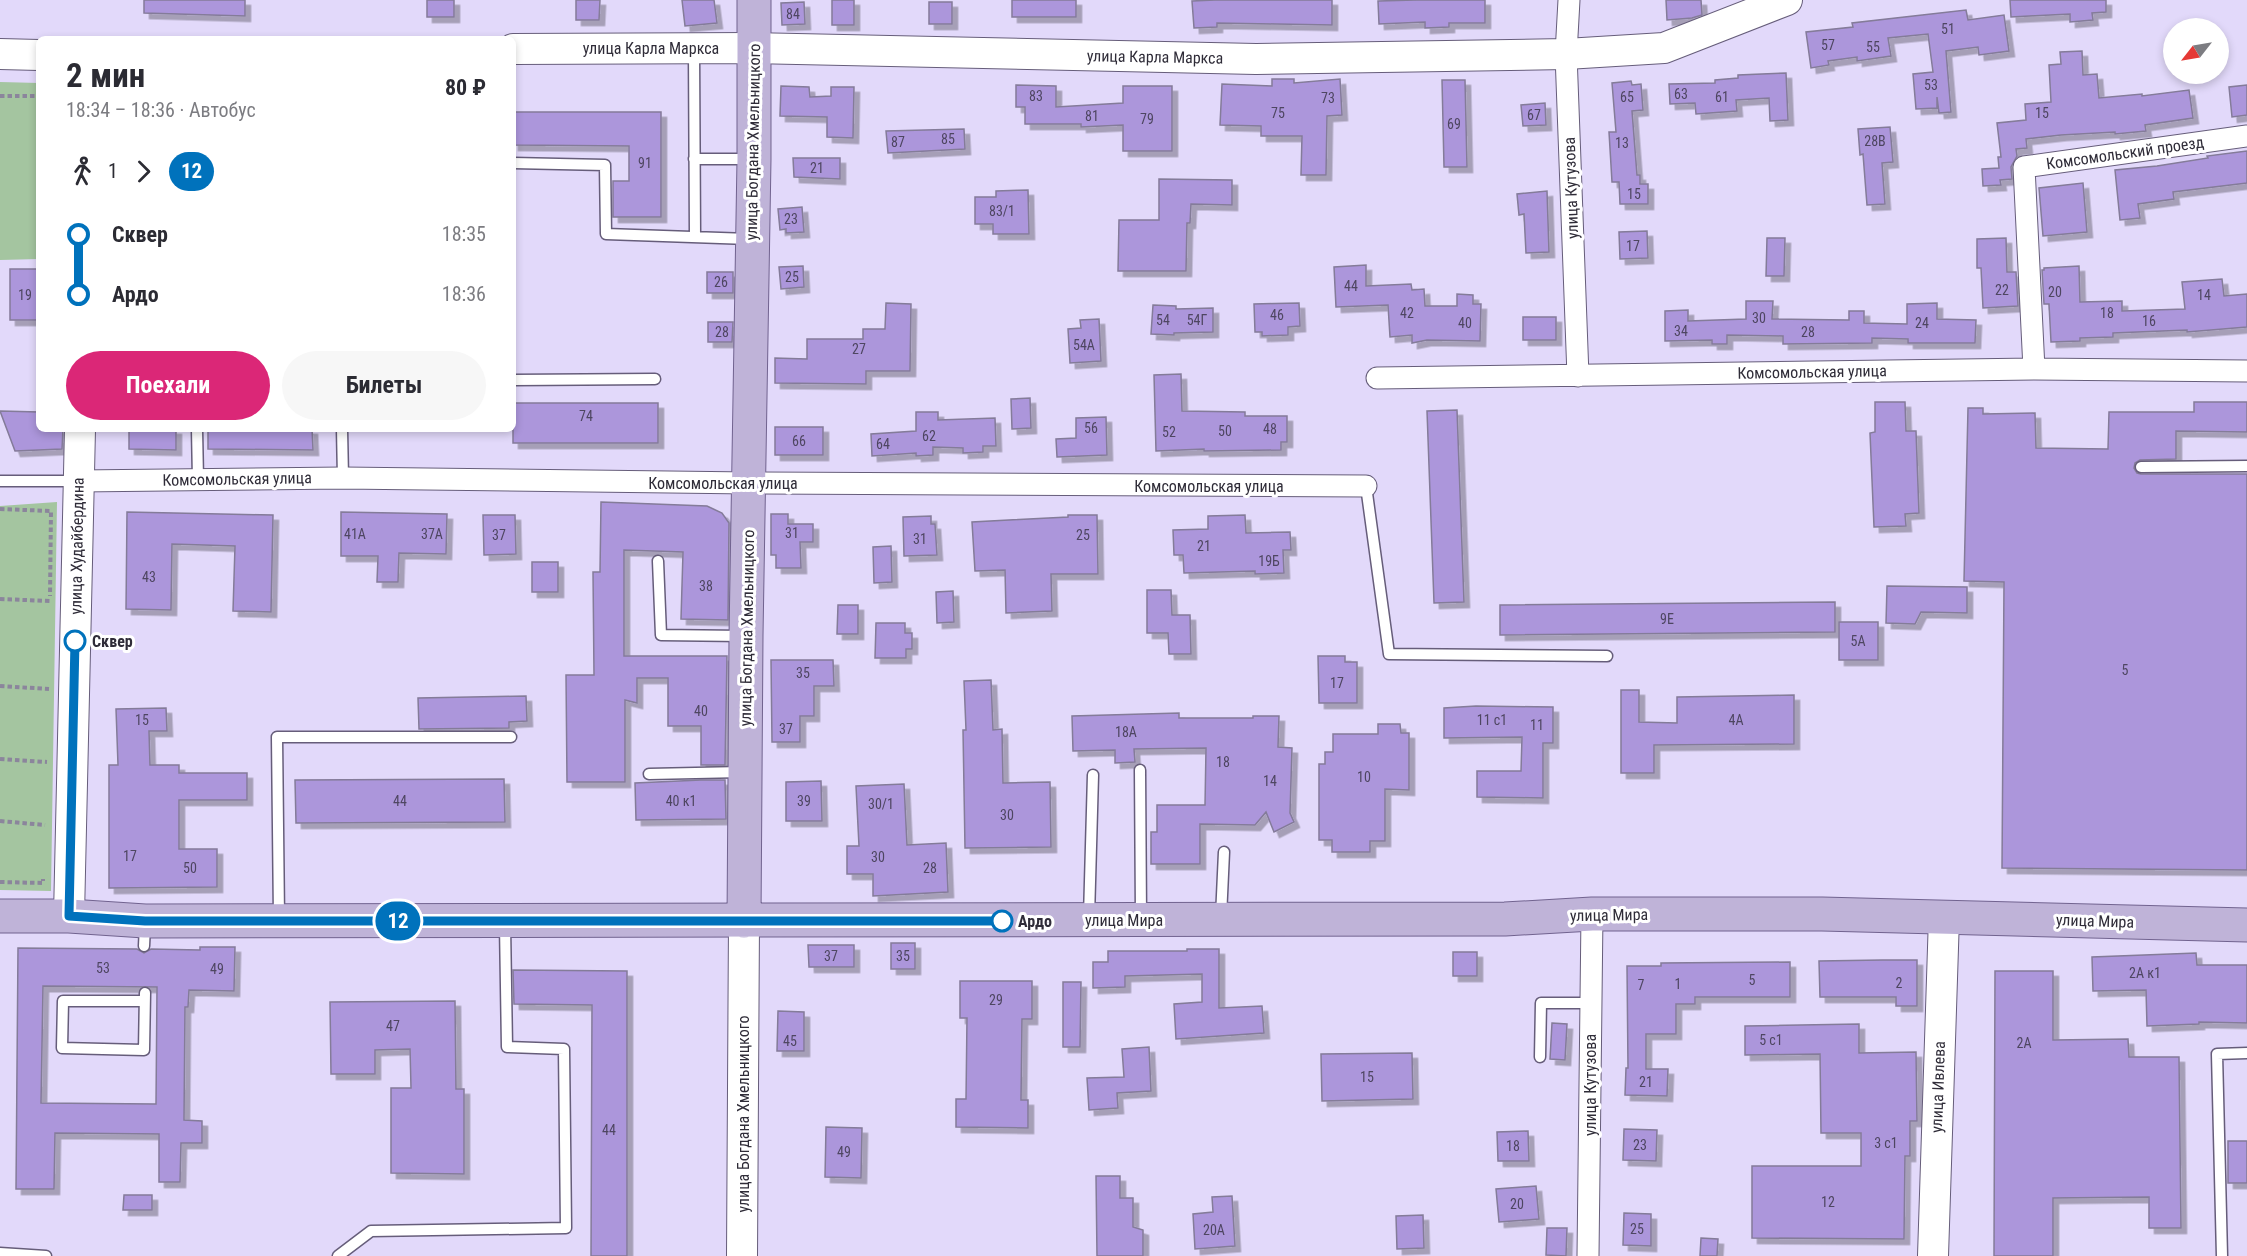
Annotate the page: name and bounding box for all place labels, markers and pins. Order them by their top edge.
marker: Сквер [64,630,86,652]
place label: Сквер [92,632,133,651]
marker: Ардо [991,910,1013,932]
place label: Ардо [1018,912,1052,931]

